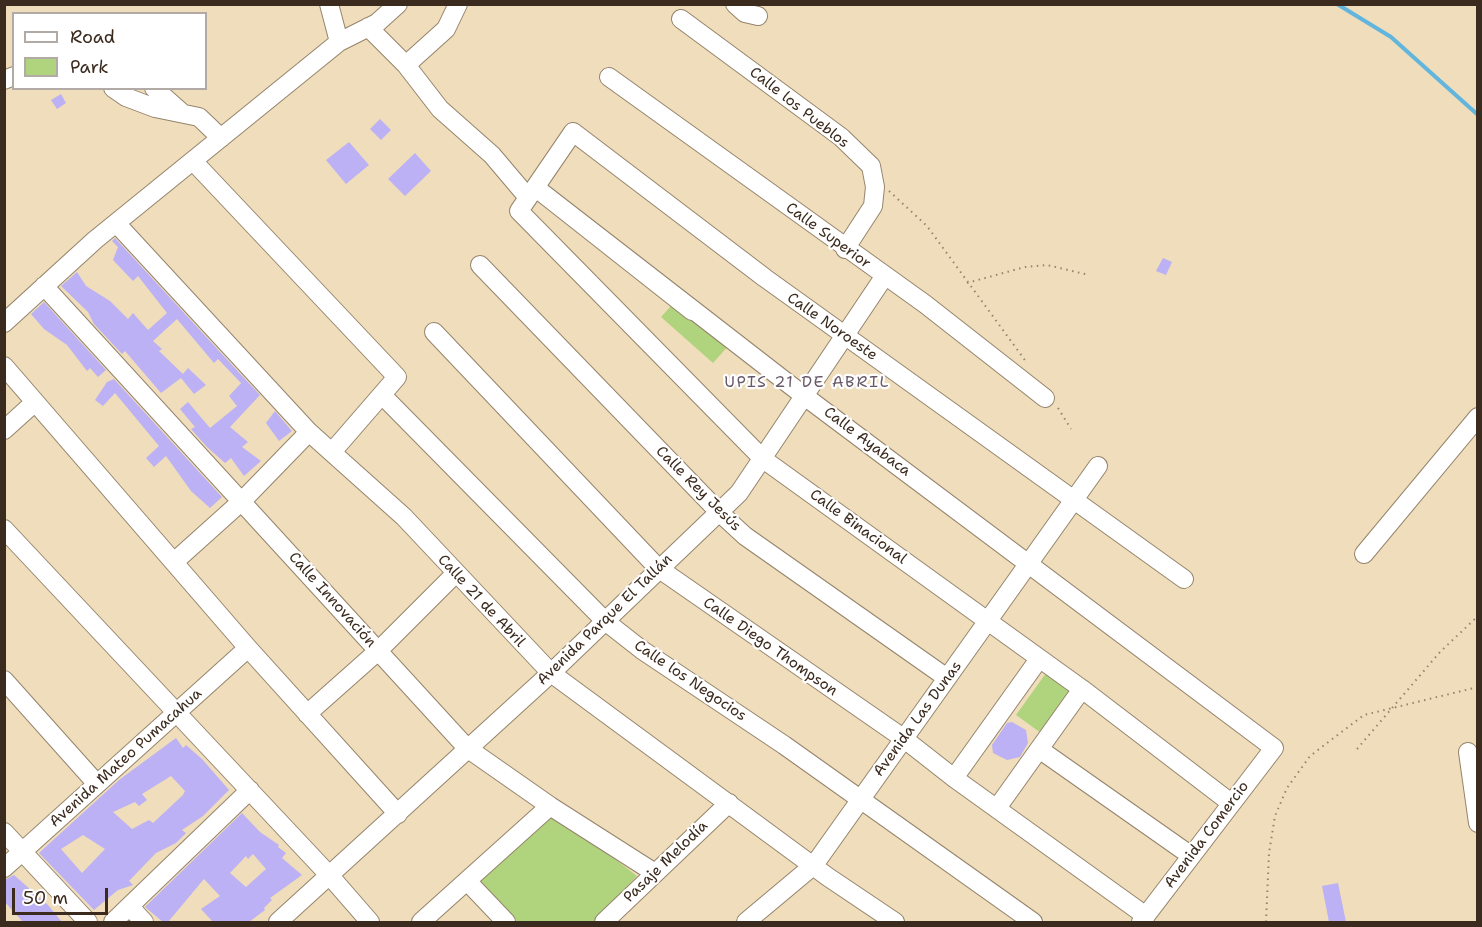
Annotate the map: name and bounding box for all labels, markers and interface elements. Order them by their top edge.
legend [12,12,207,90]
text: Road [70,25,115,49]
text: Park [70,55,109,79]
street label: Calle los Pueblos [746,64,852,152]
street label: Calle Superior [782,199,874,273]
street label: Calle Noroeste [783,289,881,365]
district label: UPIS 21 DE ABRIL [724,373,890,393]
street label: Calle Ayabaca [820,404,914,480]
street label: Calle Rey Jesús [652,443,744,535]
street label: Calle Binacional [806,486,910,568]
street label: Calle Innovación [284,549,380,651]
street label: Calle 21 de Abril [434,551,528,651]
street label: Avenida Parque El Tallán [534,551,676,689]
street label: Calle Diego Thompson [699,594,841,700]
street label: Calle los Negocios [630,637,750,725]
street label: Avenida Las Dunas [870,658,966,780]
street label: Avenida Mateo Pumacahua [46,685,206,831]
street label: Avenida Comercio [1161,778,1253,892]
street label: Pasaje Melodía [620,817,712,907]
scale bar [15,876,111,914]
text: 50 m [23,886,68,910]

